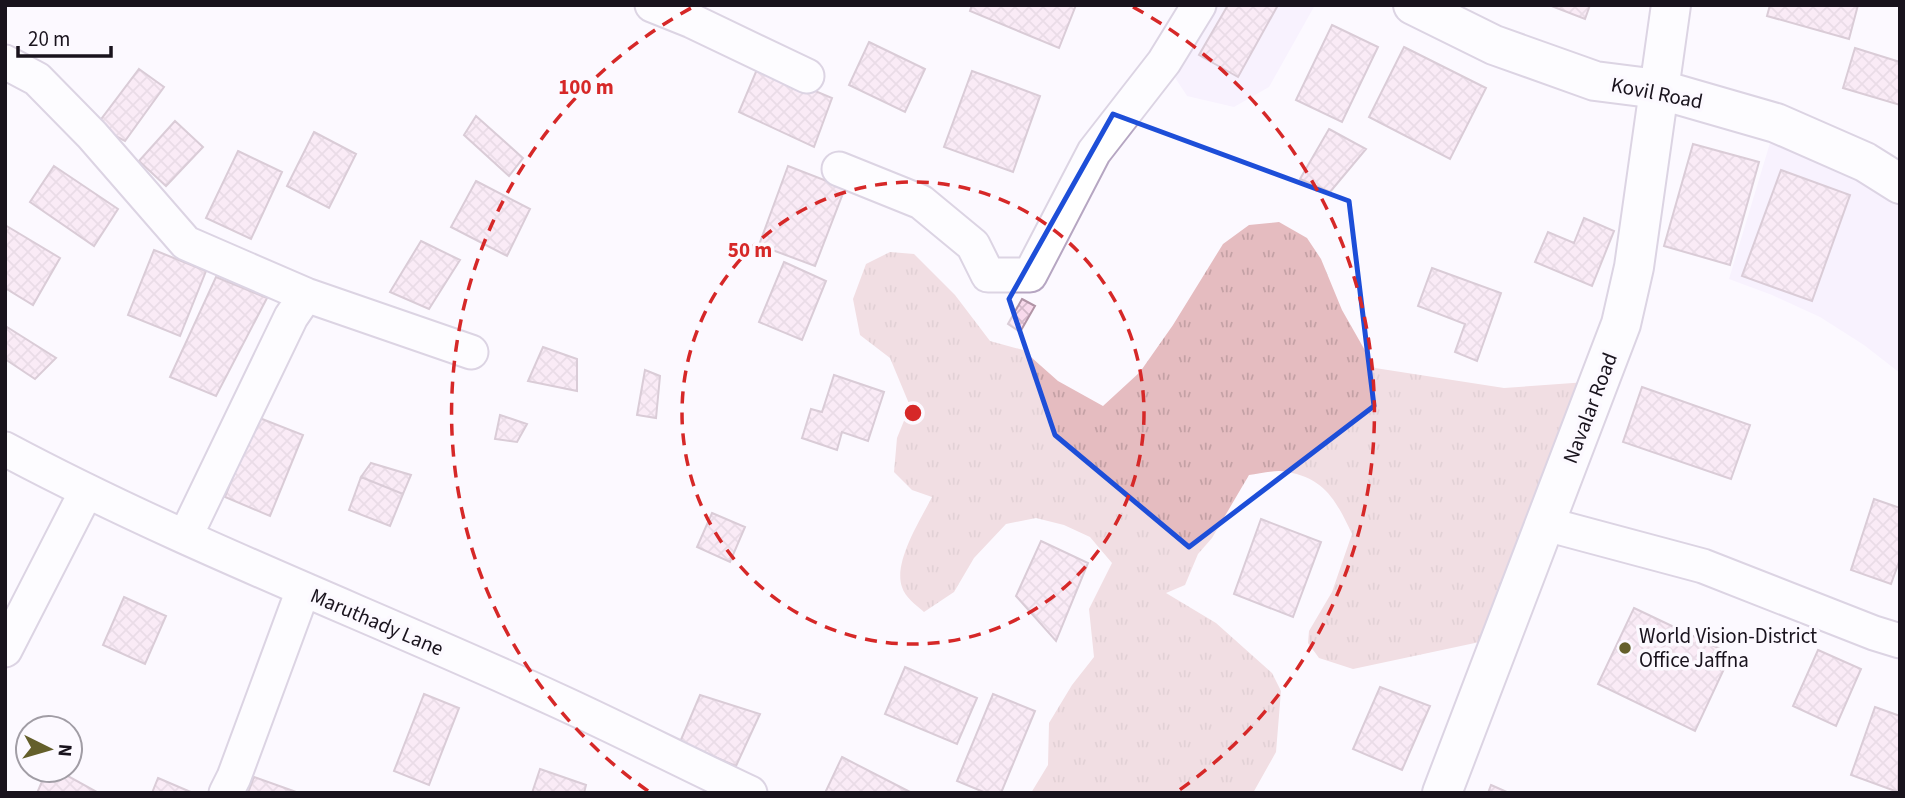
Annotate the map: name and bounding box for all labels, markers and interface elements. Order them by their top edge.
scale bar [18,14,110,58]
text: 20 m [28,24,70,54]
street label: Kovil Road [1609,69,1705,117]
text: 100 m [558,72,614,102]
text: 50 m [728,235,772,265]
street label: Navalar Road [1555,348,1625,468]
centre of rings [901,401,925,425]
street label: Maruthady Lane [306,580,448,664]
place label: World Vision-District Office Jaffna [1639,621,1817,675]
marker: World Vision-District Office Jaffna [1617,640,1633,656]
north arrow [14,714,84,784]
text: N [50,743,78,758]

